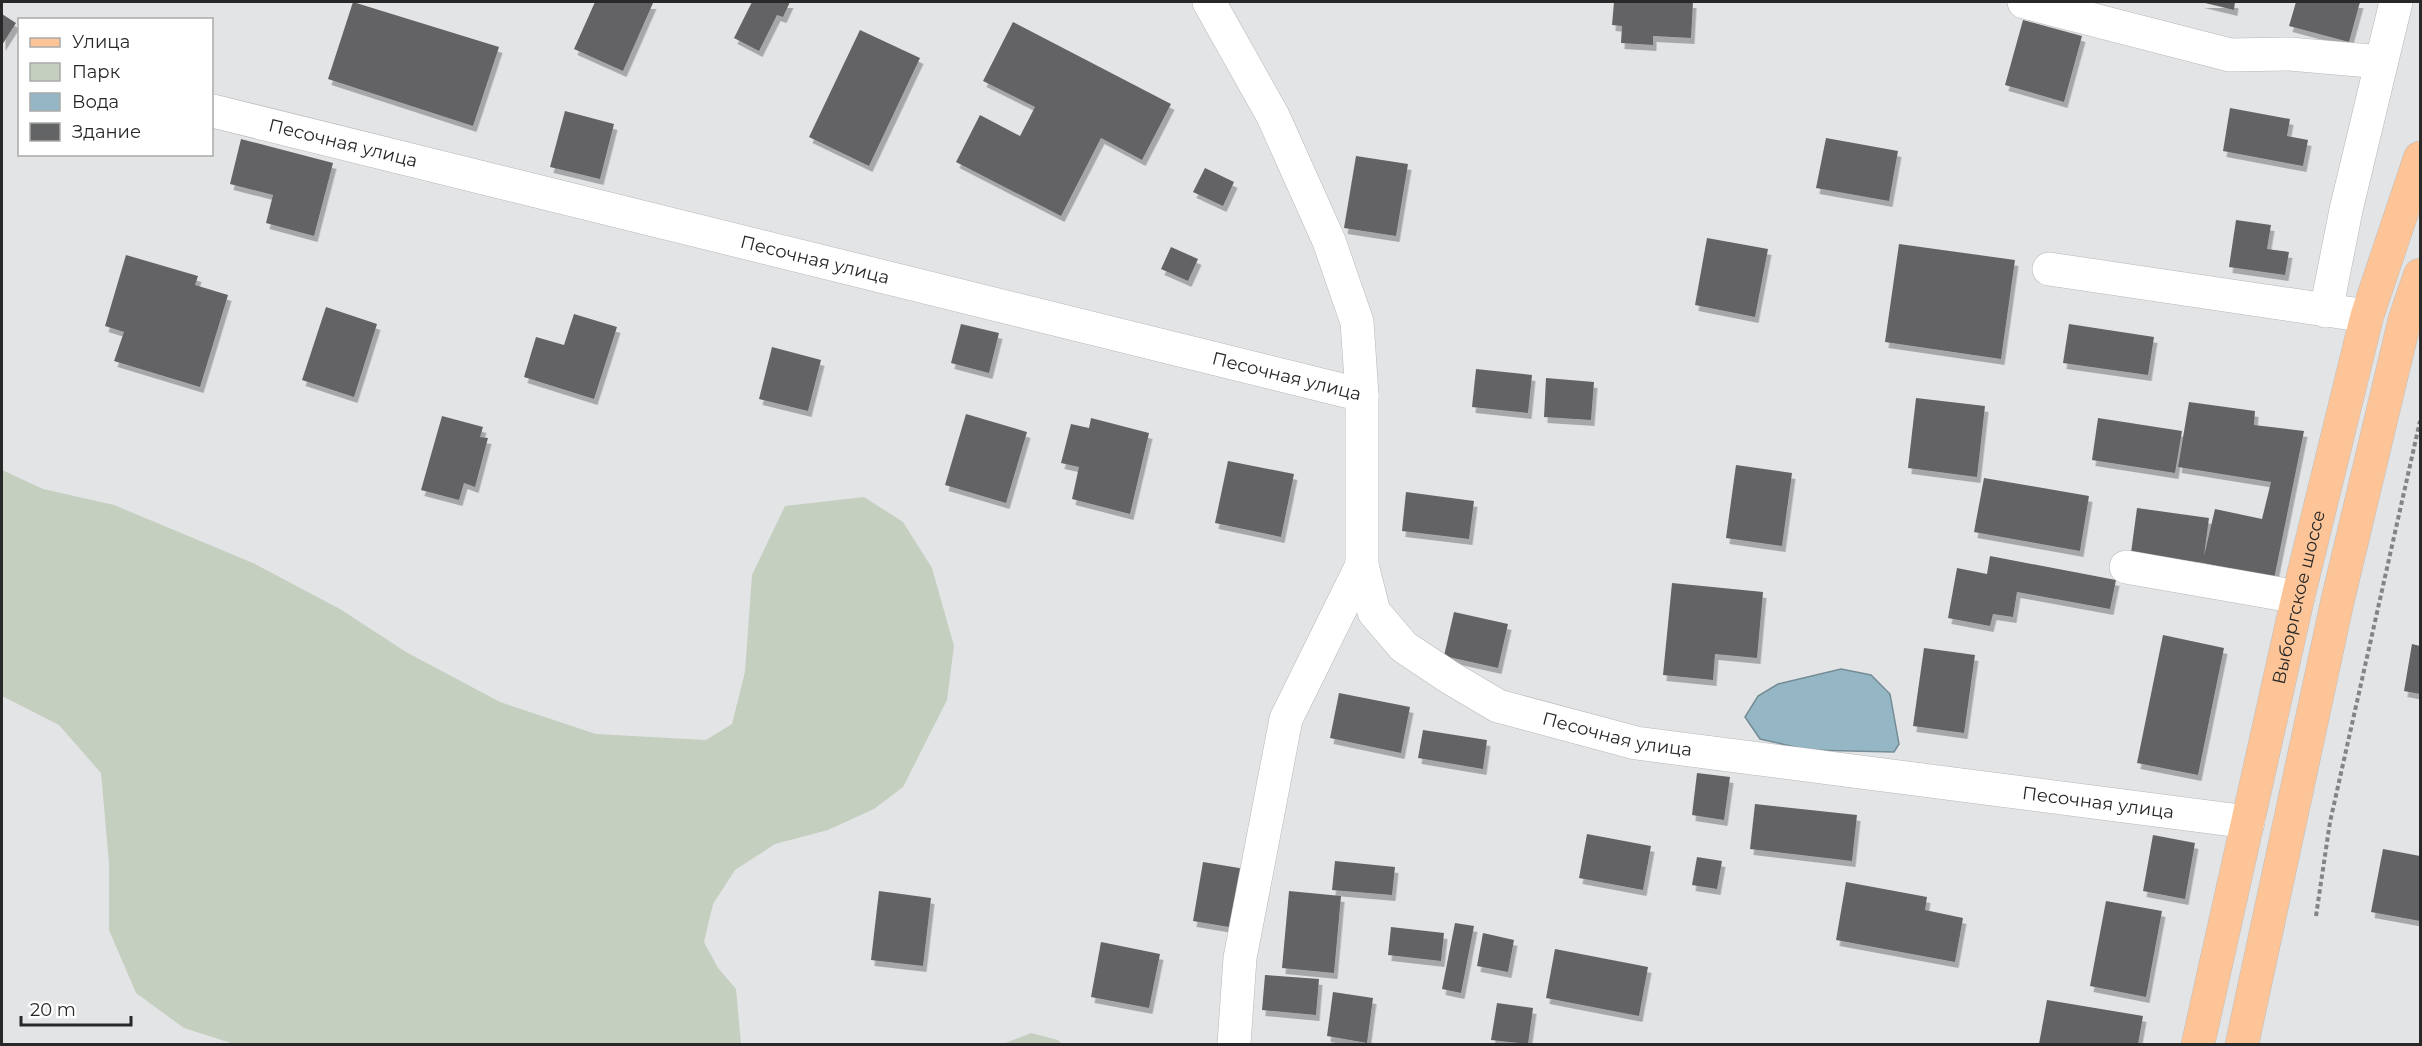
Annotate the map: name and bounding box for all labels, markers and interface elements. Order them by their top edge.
legend [18,18,213,156]
text: Улица [72,31,130,53]
text: Парк [72,61,121,83]
text: Вода [72,91,119,113]
street label: Песочная улица [266,114,420,172]
text: Здание [72,121,141,143]
street label: Песочная улица [738,231,892,289]
street label: Песочная улица [1210,347,1363,405]
street label: Выборгское шоссе [2268,508,2330,686]
street label: Песочная улица [1540,707,1693,761]
street label: Песочная улица [2021,782,2175,823]
scale bar [21,989,130,1027]
text: 20 m [30,999,76,1021]

